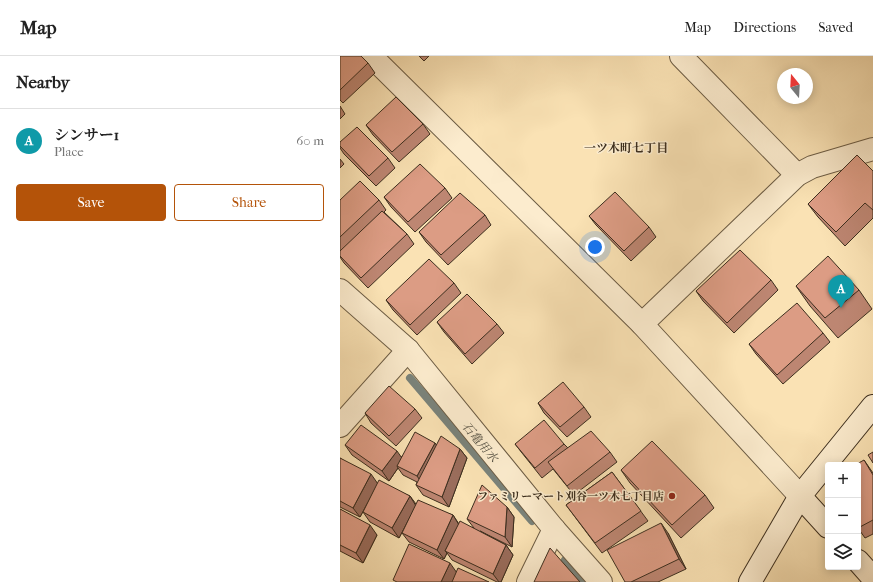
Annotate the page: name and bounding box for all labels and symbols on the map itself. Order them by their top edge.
north arrow [777,68,813,104]
district label: 一ツ木町七丁目 [584,141,668,155]
your location [585,237,605,257]
pin: A [828,275,854,308]
water label: 石亀用水 [459,419,501,466]
place label: ファミリーマート刈谷一ツ木七丁目店 [477,490,664,503]
marker: ファミリーマート刈谷一ツ木七丁目店 [667,491,677,501]

